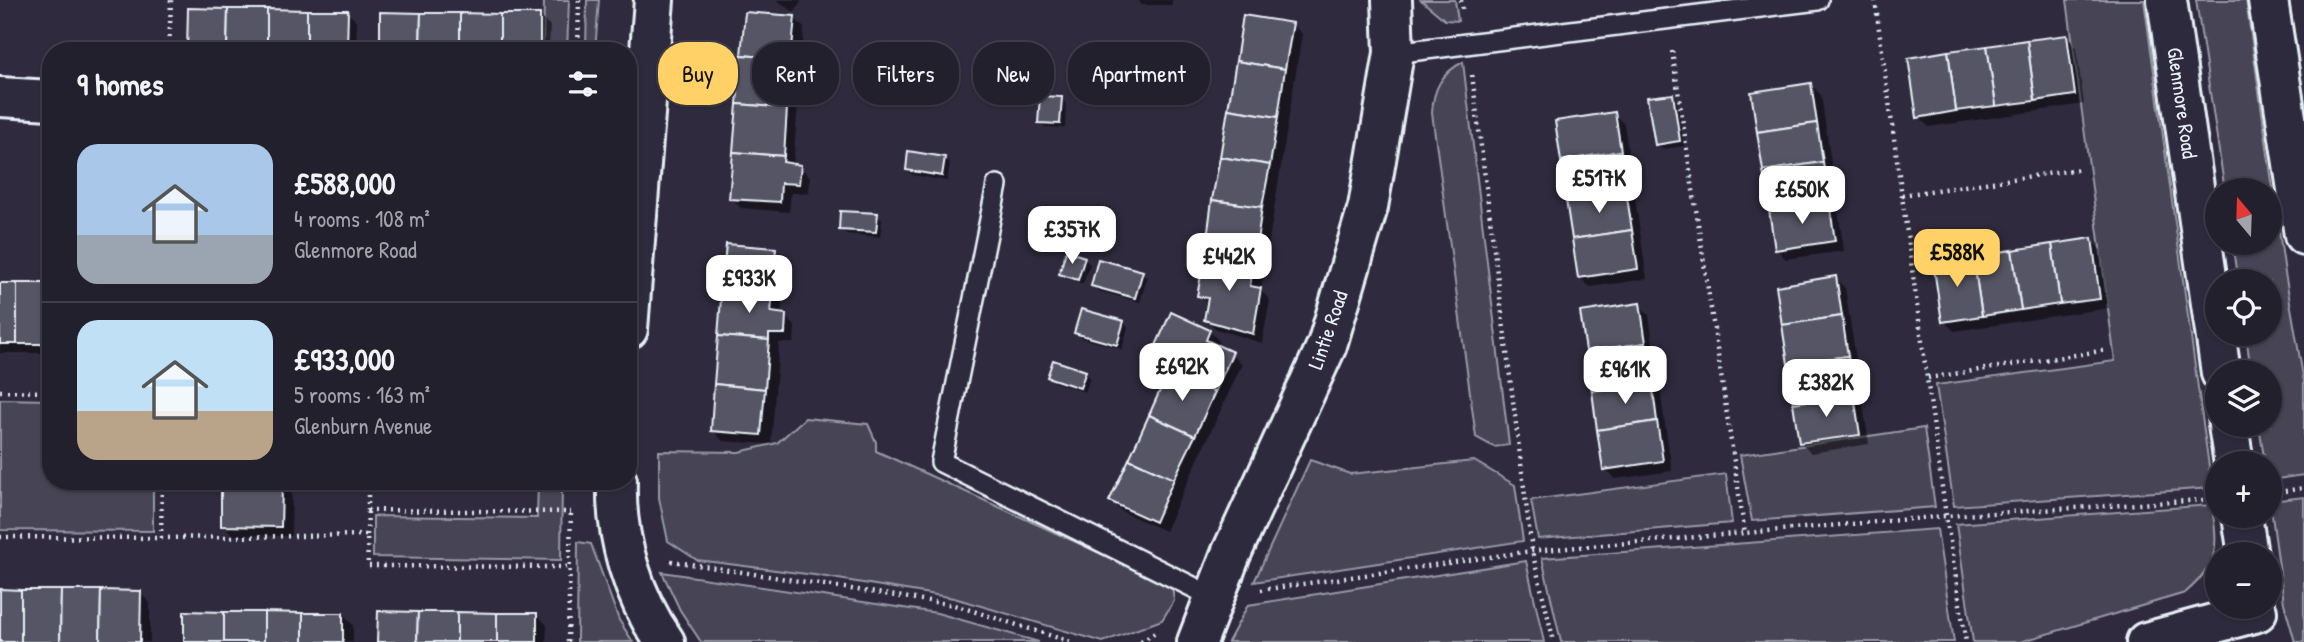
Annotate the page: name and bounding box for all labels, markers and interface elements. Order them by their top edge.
chip: Buy [658,42,738,105]
chip: Rent [752,42,839,105]
chip: Filters [853,42,959,105]
chip: New [973,42,1054,105]
chip: Apartment [1068,42,1210,105]
street label: Glenmore Road [2160,45,2205,160]
text: 9 homes [77,64,164,104]
icon: filters [564,65,602,103]
pin: £517K [1550,156,1648,215]
text: £517K [1572,162,1626,193]
text: £588,000 [294,163,396,203]
pin: £650K [1753,166,1851,226]
icon: home [133,172,217,256]
text: £650K [1775,173,1829,204]
north arrow [2205,178,2282,256]
map controls [2205,178,2282,619]
text: 4 rooms · 108 m² [294,203,430,234]
pin: £357K [1023,206,1121,266]
text: £357K [1044,213,1100,244]
pin: £588K [1908,230,2006,289]
pin: £442K [1180,233,1278,293]
text: Glenmore Road [294,234,417,265]
text: £588K [1930,236,1984,267]
text: £442K [1203,240,1255,271]
pin: £933K [700,256,798,315]
text: £933K [722,262,776,293]
button: locate [2205,269,2282,346]
street label: Lintie Road [1301,287,1355,373]
text: £933,000 [294,339,395,379]
pin: £692K [1133,344,1231,403]
pin: £961K [1576,346,1674,406]
icon: home [133,348,217,432]
text: £692K [1155,350,1209,381]
text: £961K [1600,353,1650,384]
pin: £382K [1777,360,1875,419]
button: layers [2205,360,2282,437]
text: £382K [1798,366,1854,397]
text: 5 rooms · 163 m² [294,379,430,410]
text: Glenburn Avenue [294,410,432,441]
button: + [2205,451,2282,528]
button: − [2205,542,2282,619]

